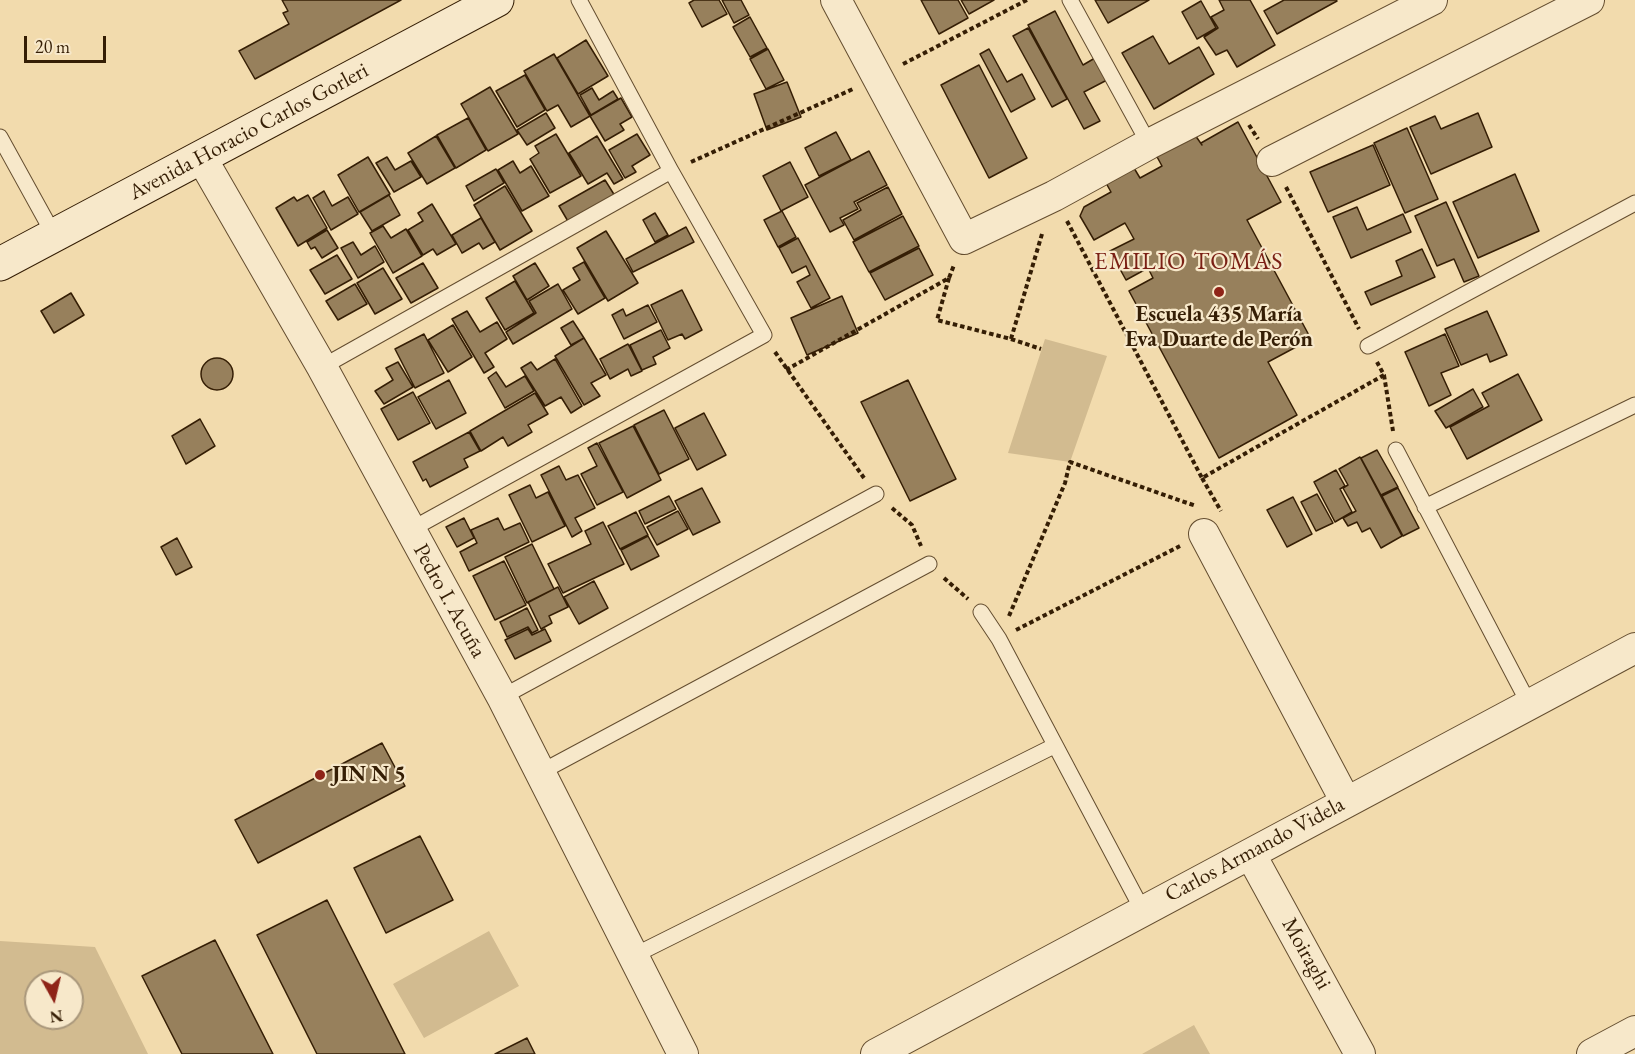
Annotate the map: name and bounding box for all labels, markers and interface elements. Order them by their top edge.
scale bar [27,24,110,62]
text: 20 m [35,35,70,58]
street label: Avenida Horacio Carlos Gorleri [125,58,373,206]
district label: EMILIO TOMÁS [1094,248,1284,276]
marker: Escuela 435 María Eva Duarte de Perón [1212,285,1226,299]
place label: Escuela 435 María Eva Duarte de Perón [1125,302,1313,354]
street label: Pedro I. Acuña [407,539,491,663]
place label: JIN N 5 [332,762,406,788]
marker: JIN N 5 [313,768,327,782]
street label: Carlos Armando Videla [1161,792,1349,908]
street label: Moiraghi [1276,913,1336,995]
north arrow [24,970,84,1030]
text: N [48,1005,64,1028]

